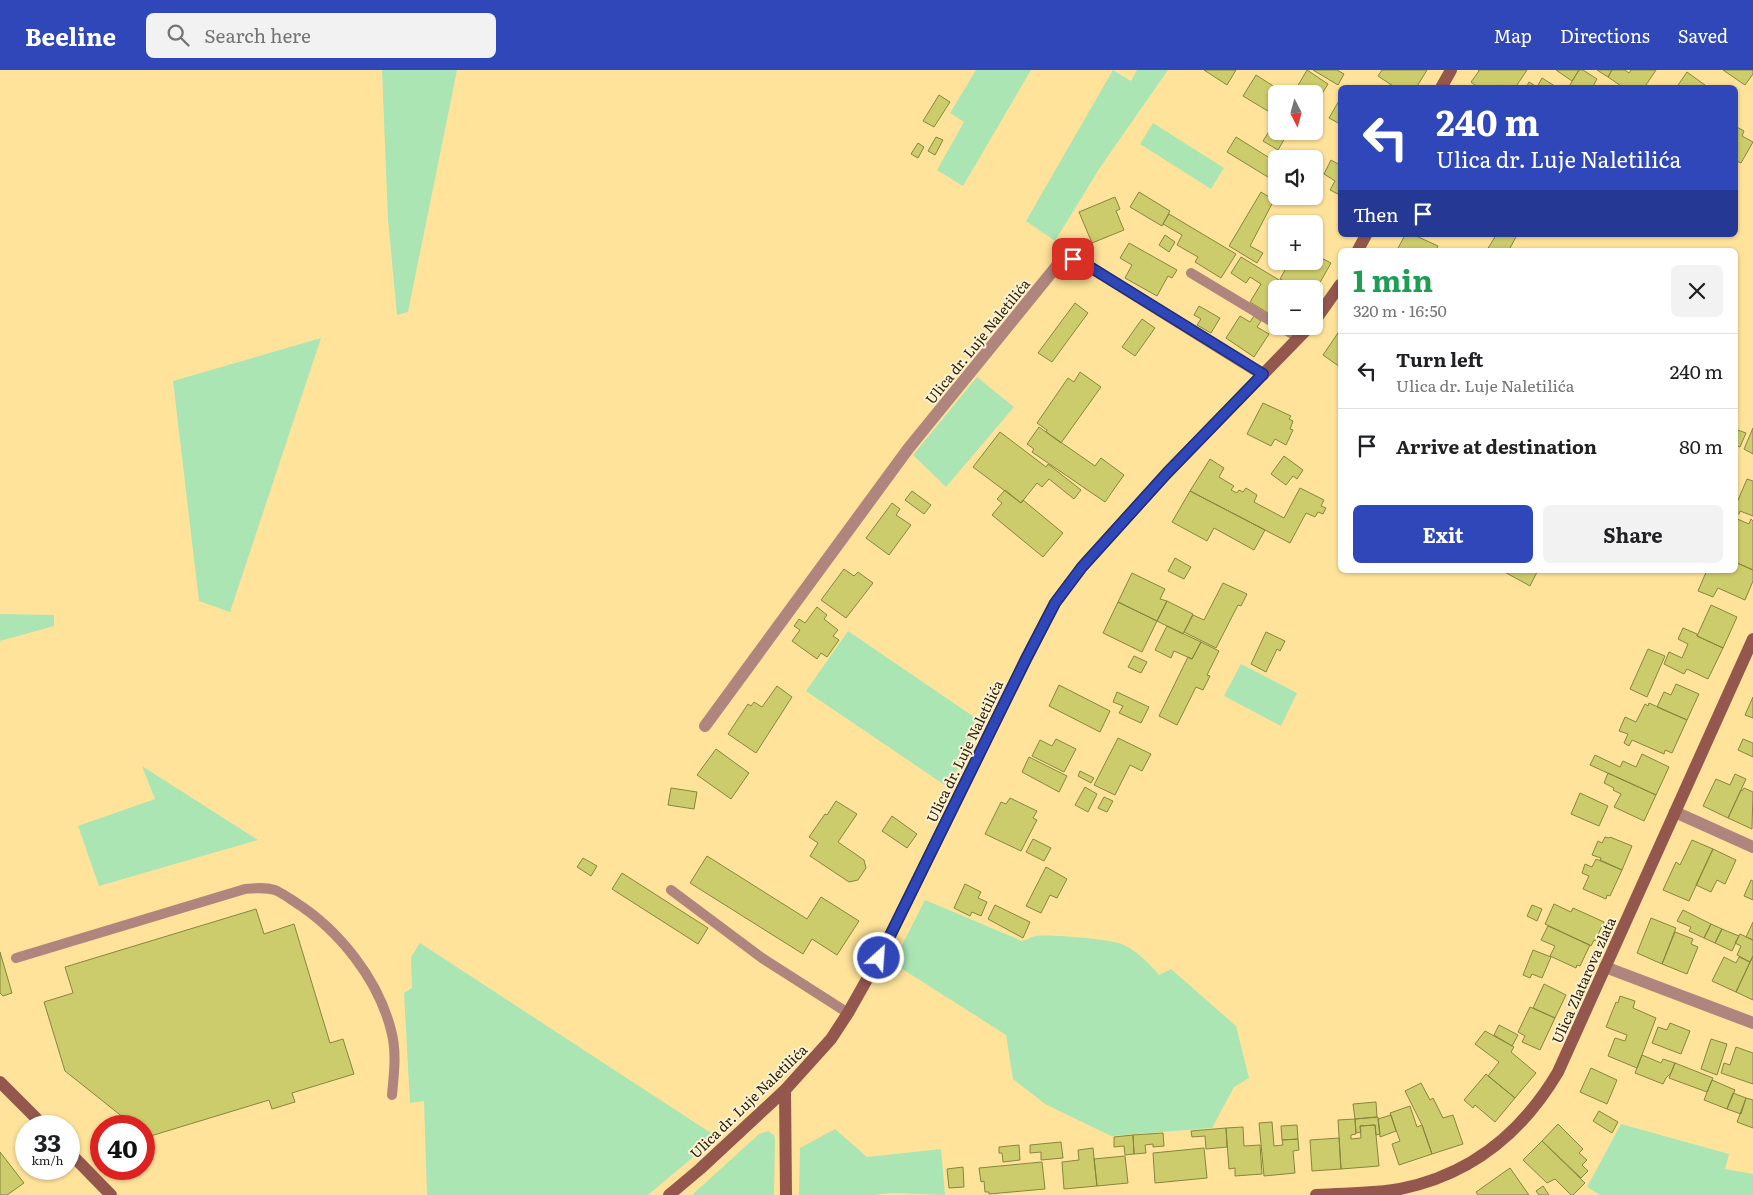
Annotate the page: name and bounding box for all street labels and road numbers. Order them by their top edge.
street label: Ulica dr. Luje Naletilića [920,274,1034,408]
street label: Ulica dr. Luje Naletilića [921,676,1007,826]
street label: Ulica Zlatarova zlata [1546,913,1620,1046]
street label: Ulica dr. Luje Naletilića [685,1039,811,1162]

